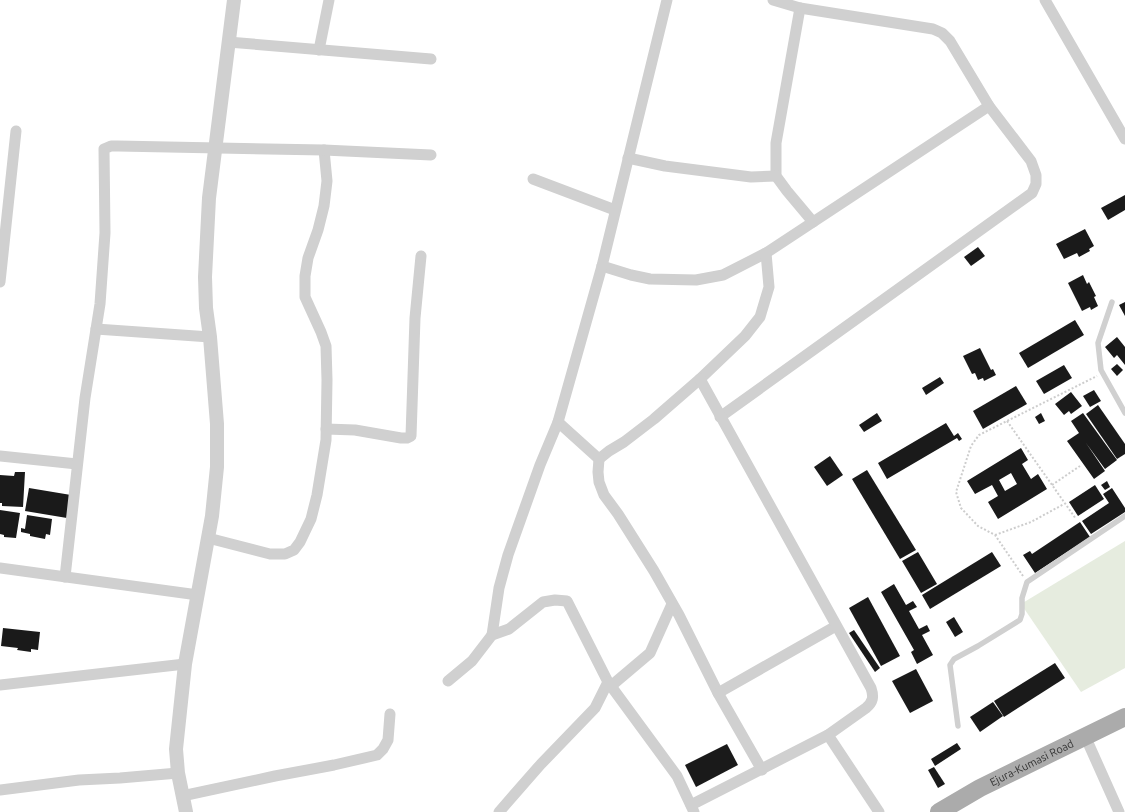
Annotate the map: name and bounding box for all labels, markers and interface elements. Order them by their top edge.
street label: Ejura-Kumasi Road [988,737,1075,788]

